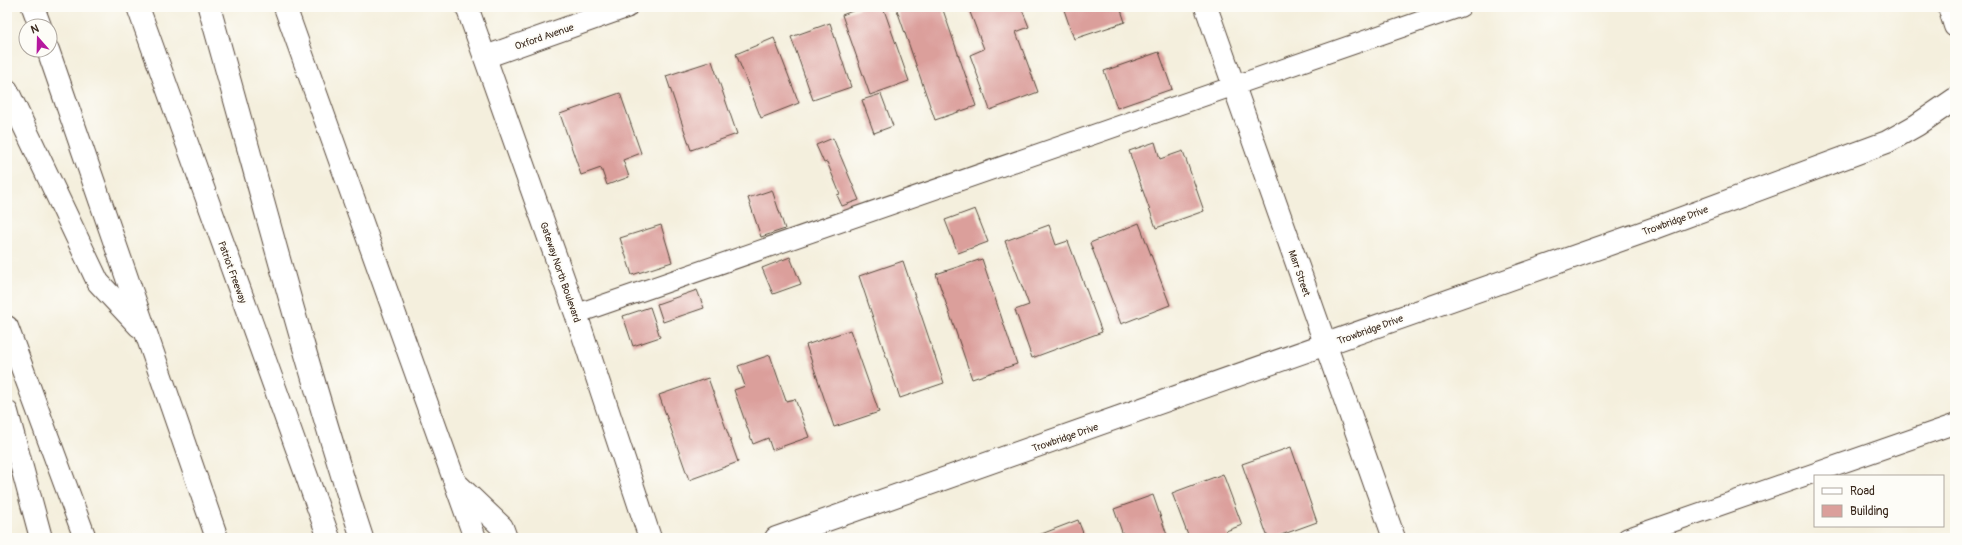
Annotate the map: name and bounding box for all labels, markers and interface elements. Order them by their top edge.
north arrow [18,18,58,58]
street label: Oxford Avenue [513,21,575,53]
text: N [29,22,41,36]
street label: Trowbridge Drive [1641,203,1710,238]
street label: Gateway North Boulevard [537,221,583,324]
street label: Patriot Freeway [215,240,249,306]
street label: Marr Street [1286,249,1313,299]
street label: Trowbridge Drive [1336,312,1405,347]
street label: Trowbridge Drive [1031,421,1100,455]
legend [1814,475,1944,527]
text: Road [1850,484,1875,499]
text: Building [1850,504,1889,519]

